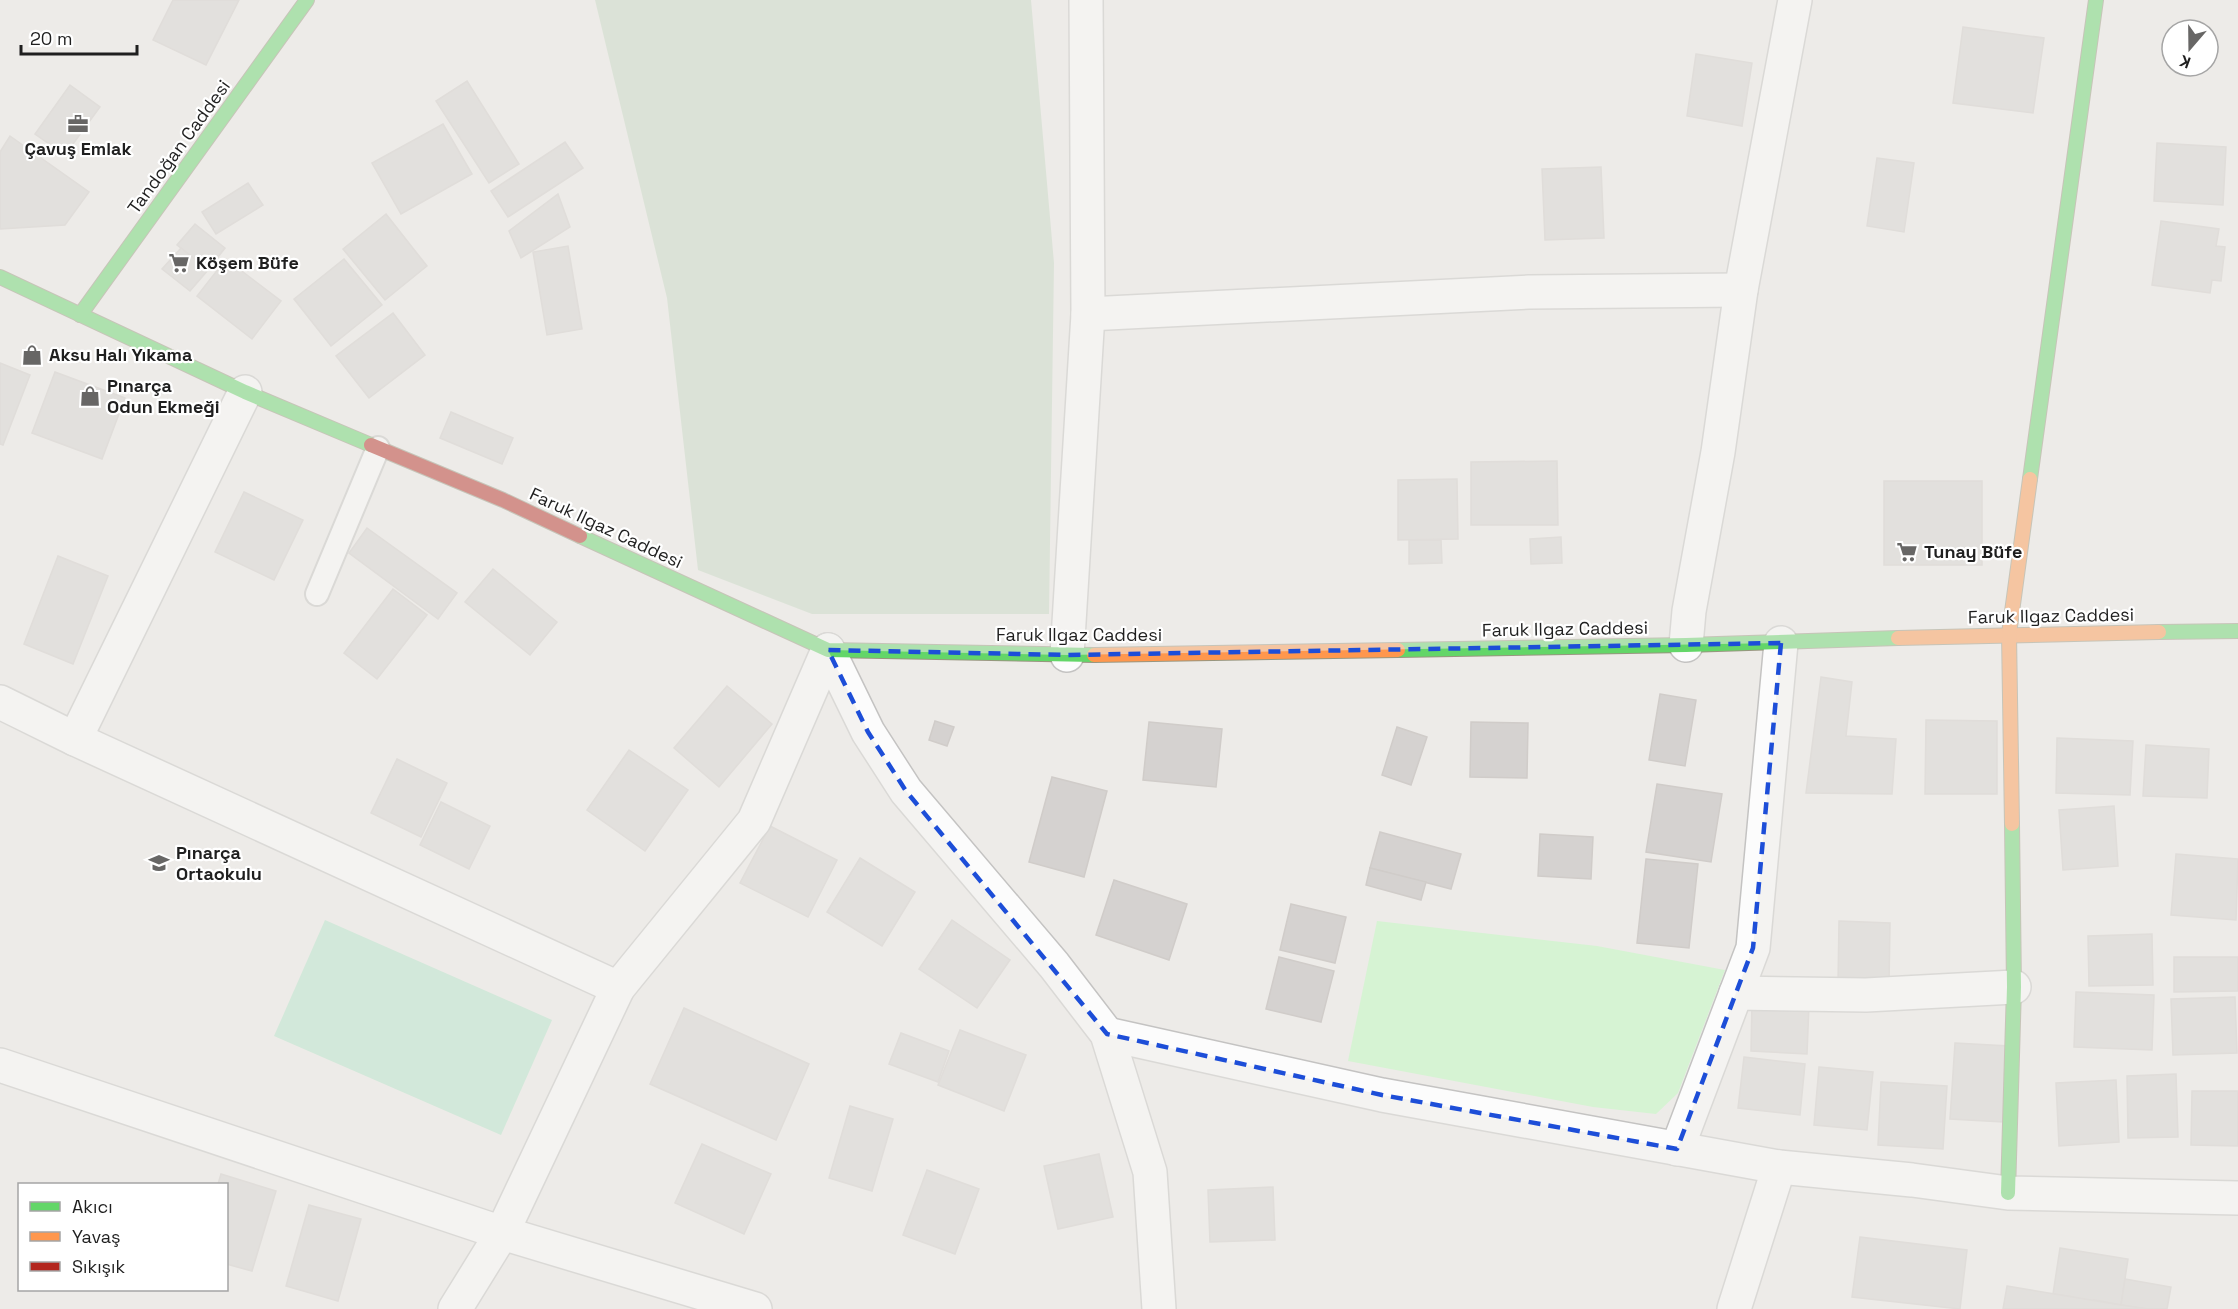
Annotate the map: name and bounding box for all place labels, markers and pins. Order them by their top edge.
office icon: Çavuş Emlak [66,112,90,136]
place label: Çavuş Emlak [24,137,132,160]
supermarket icon: Köşem Büfe [167,251,191,275]
place label: Köşem Büfe [196,251,299,274]
shop icon: Aksu Halı Yıkama [20,343,44,367]
place label: Aksu Halı Yıkama [49,343,193,366]
place label: Pınarça Odun Ekmeği [107,374,220,418]
shop icon: Pınarça Odun Ekmeği [78,384,102,408]
supermarket icon: Tunay Büfe [1895,540,1919,564]
place label: Tunay Büfe [1924,540,2022,563]
place label: Pınarça Ortaokulu [176,841,262,885]
school or university icon: Pınarça Ortaokulu [147,851,171,875]

